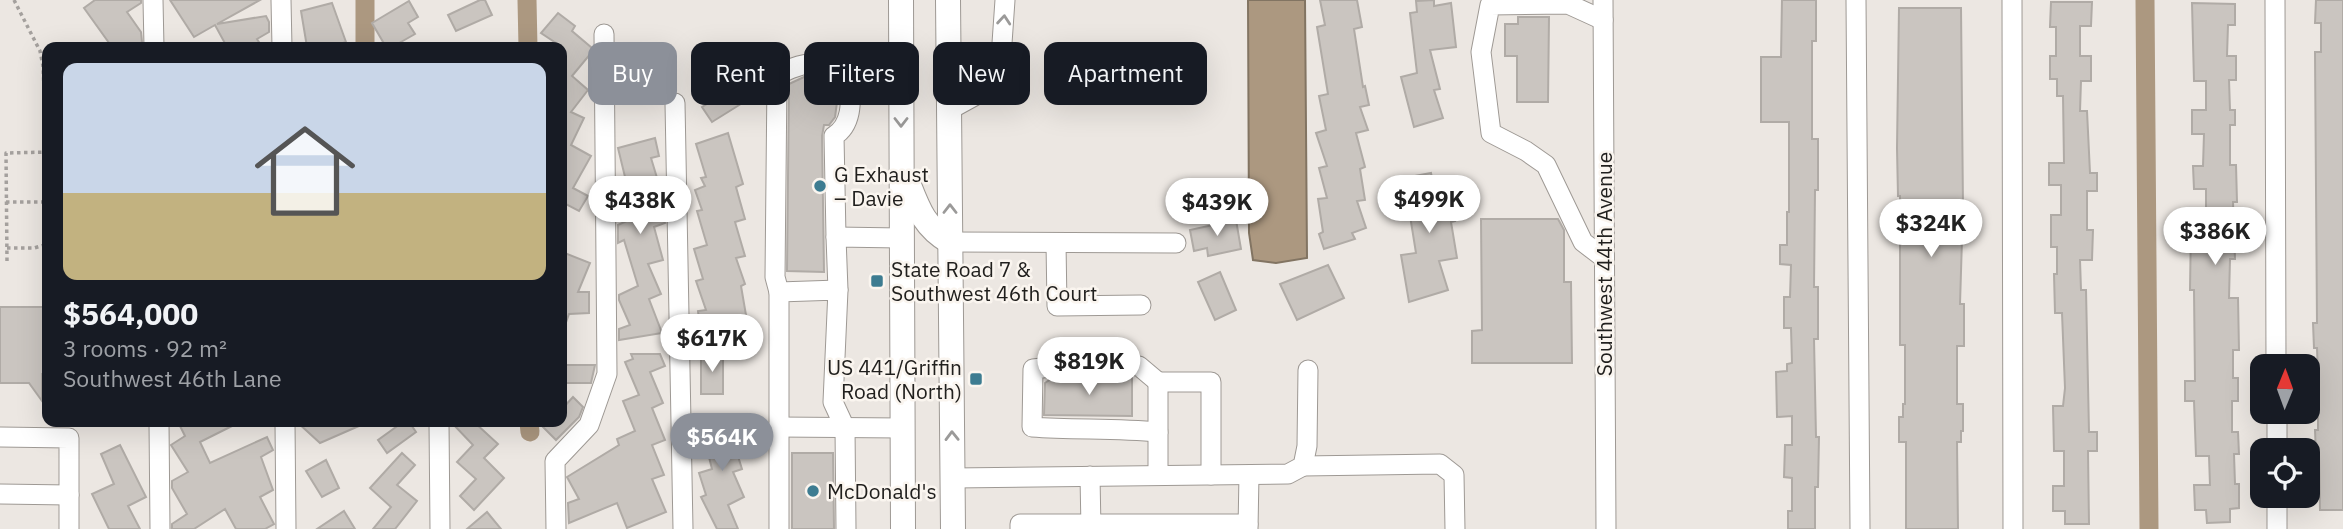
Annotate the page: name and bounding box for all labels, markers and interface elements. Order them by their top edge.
one-way arrow [996,14,1011,25]
chip: Buy [588,42,677,105]
chip: Rent [691,42,790,105]
chip: Filters [804,42,919,105]
chip: New [933,42,1030,105]
chip: Apartment [1044,42,1207,105]
icon: home [242,108,368,234]
one-way arrow [893,118,909,128]
street label: Southwest 44th Avenue [1590,152,1618,376]
place label: G Exhaust – Davie [834,160,929,212]
pin: $438K [591,176,689,236]
pin: $499K [1380,176,1478,235]
marker: G Exhaust – Davie [812,178,828,194]
pin: $439K [1168,178,1266,238]
text: $499K [1393,183,1465,213]
text: $438K [604,184,676,214]
text: $439K [1181,186,1253,216]
pin: $324K [1882,200,1980,259]
one-way arrow [942,203,958,214]
text: $324K [1895,207,1967,237]
pin: $386K [2166,208,2264,267]
text: $386K [2179,215,2251,245]
place label: State Road 7 & Southwest 46th Court [891,255,1097,307]
marker: State Road 7 & Southwest 46th Court [869,273,885,289]
text: $564,000 [63,294,198,333]
pin: $617K [663,314,761,374]
text: $617K [676,322,748,352]
text: 3 rooms · 92 m² [63,333,227,363]
pin: $819K [1040,338,1138,397]
text: $819K [1053,345,1125,375]
place label: US 441/Griffin Road (North) [827,353,962,405]
north arrow [2250,354,2320,424]
map controls [2250,354,2320,508]
text: Southwest 46th Lane [63,363,282,393]
marker: US 441/Griffin Road (North) [968,371,984,387]
pin: $564K [673,414,771,473]
text: $564K [686,421,758,451]
one-way arrow [944,431,960,441]
button: locate [2250,438,2320,508]
place label: McDonald's [827,477,937,505]
marker: McDonald's [805,483,821,499]

